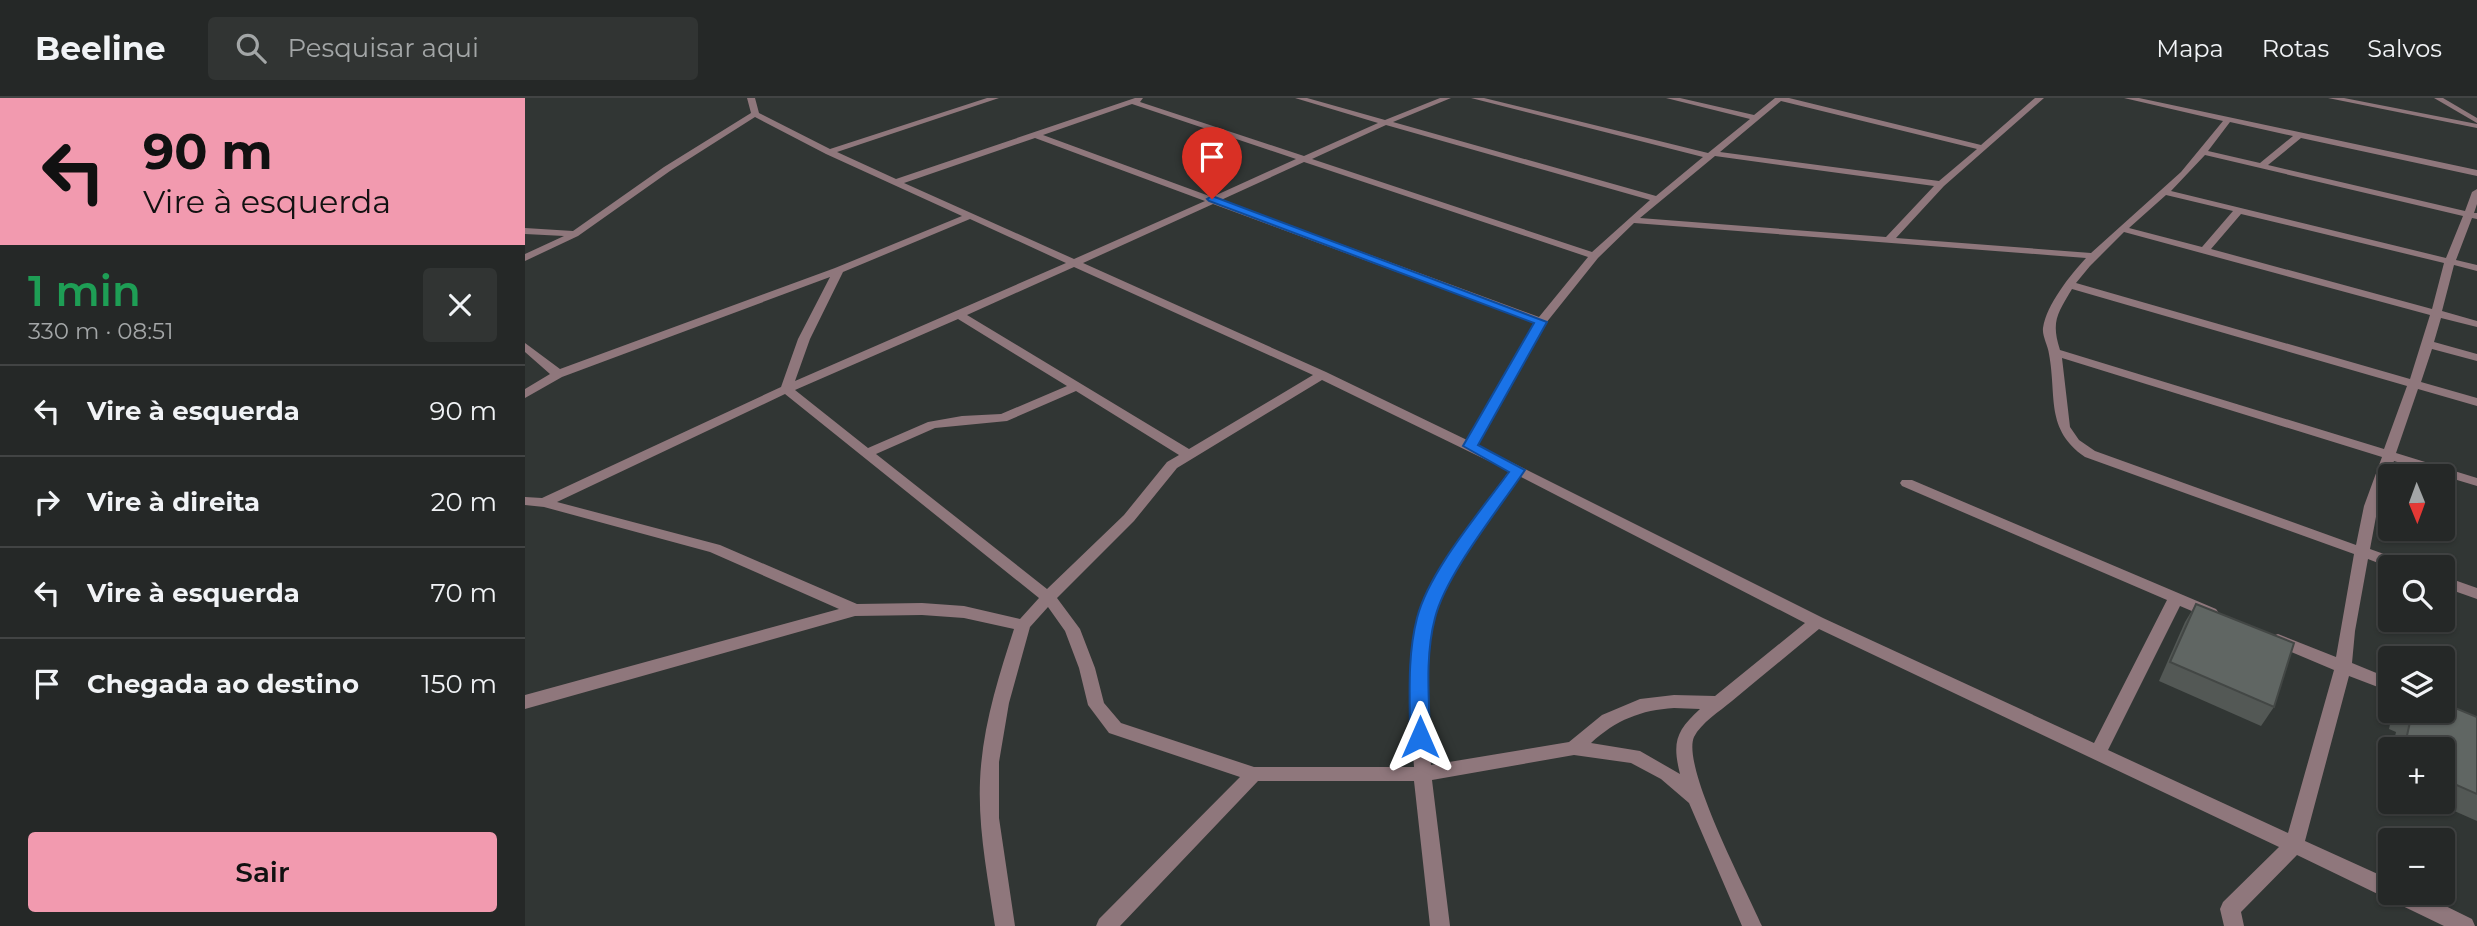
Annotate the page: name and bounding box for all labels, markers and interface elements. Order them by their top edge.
search box [208,17,698,80]
text: Beeline [35,28,166,68]
icon: search [232,29,270,67]
text: Pesquisar aqui [288,32,479,64]
text: Mapa [2156,34,2224,63]
text: Rotas [2262,34,2329,63]
text: Salvos [2367,34,2442,63]
text: 90 m [143,122,273,181]
icon: left [28,126,119,217]
pin [1182,127,1242,199]
icon: arrive [1193,138,1231,176]
text: Vire à esquerda [143,182,391,221]
text: 1 min [28,265,141,317]
button: close [423,268,497,342]
text: 330 m · 08:51 [28,317,173,345]
icon: left [28,392,66,430]
text: Vire à esquerda [87,395,300,427]
text: 90 m [430,395,497,427]
north arrow [2378,464,2455,541]
map controls [2378,464,2455,905]
icon: right [28,483,66,521]
text: Vire à direita [87,486,260,518]
text: 20 m [431,486,497,518]
button: search [2378,555,2455,632]
icon: left [28,574,66,612]
text: Vire à esquerda [87,577,300,609]
text: 70 m [431,577,497,609]
button: layers [2378,646,2455,723]
icon: arrive [28,665,66,703]
text: Chegada ao destino [87,668,359,700]
text: 150 m [421,668,497,700]
position arrow [1383,700,1457,774]
button: + [2378,737,2455,814]
button: − [2378,828,2455,905]
button: Sair [28,832,497,912]

